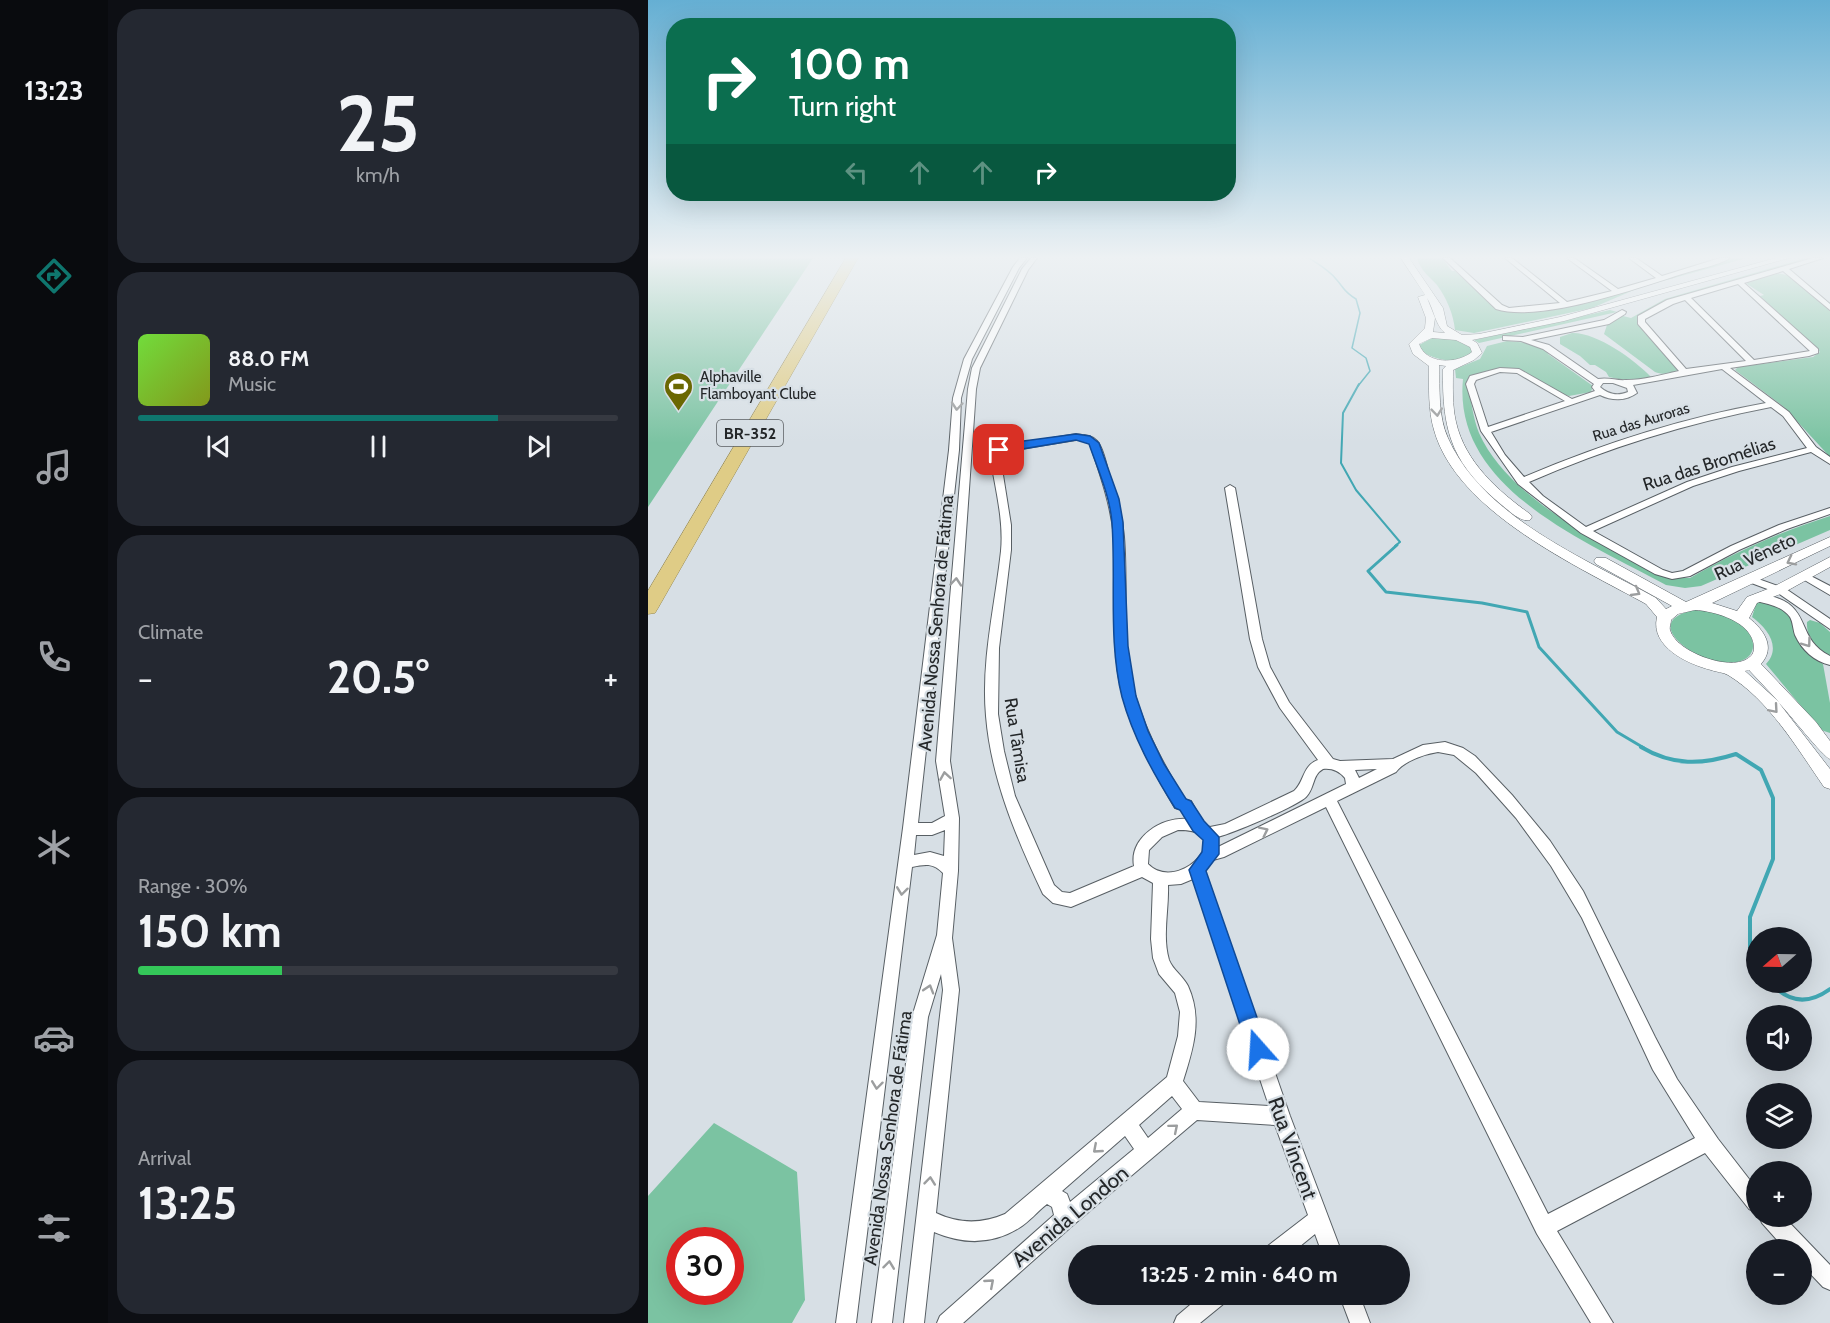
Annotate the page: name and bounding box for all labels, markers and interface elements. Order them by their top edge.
text: 100 m [789,38,910,90]
icon: right [690,42,768,120]
text: 13:23 [24,74,84,107]
text: 25 [336,76,420,171]
text: Turn right [789,90,896,123]
icon: left [840,156,873,189]
icon: ahead [903,156,936,189]
icon: ahead [966,156,999,189]
icon: right [1029,156,1062,189]
text: km/h [356,163,400,187]
icon: directions [33,255,75,297]
text: 88.0 FM [228,345,309,372]
place label: Alphaville Flamboyant Clube [700,368,816,403]
sports icon: Alphaville Flamboyant Clube [663,370,695,412]
text: Music [228,372,276,396]
street label: Rua das Auroras [1590,399,1692,445]
one-way arrow [951,401,964,410]
one-way arrow [1430,407,1443,416]
road number: BR-352 [717,420,783,446]
pin [973,424,1024,475]
icon: previous [202,430,235,463]
icon: pause [362,430,395,463]
icon: next [522,430,555,463]
street label: Rua das Bromélias [1640,432,1778,496]
icon: arrive [982,433,1015,466]
icon: music [33,446,75,488]
street label: Avenida Nossa Senhora de Fátima [914,494,958,752]
street label: Rua Vêneto [1711,529,1799,585]
one-way arrow [1786,554,1797,566]
one-way arrow [950,578,963,587]
one-way arrow [1630,585,1640,596]
text: Climate [138,620,203,644]
icon: phone [33,636,75,678]
one-way arrow [1800,636,1811,647]
text: 20.5° [327,650,429,704]
text: − [138,658,153,698]
text: + [603,658,618,698]
street label: Rua Tâmisa [999,696,1035,784]
one-way arrow [1767,702,1778,713]
one-way arrow [940,772,952,781]
icon: climate [33,826,75,868]
one-way arrow [1257,826,1268,838]
text: Range · 30% [138,874,247,898]
one-way arrow [896,887,909,896]
text: 150 km [138,904,282,958]
north arrow [1746,927,1812,993]
map controls [1746,927,1812,1305]
one-way arrow [922,984,934,995]
button: sound [1746,1005,1812,1071]
street label: Avenida Nossa Senhora de Fátima [859,1009,917,1267]
icon: car [33,1017,75,1059]
position arrow [1226,1017,1290,1081]
one-way arrow [871,1080,884,1089]
button: layers [1746,1083,1812,1149]
street label: Rua Vincent [1263,1093,1323,1203]
one-way arrow [1167,1124,1178,1135]
one-way arrow [1093,1142,1104,1153]
text: Arrival [138,1146,191,1170]
street label: Avenida London [1007,1160,1133,1272]
button: + [1746,1161,1812,1227]
text: 13:25 [138,1176,237,1230]
one-way arrow [923,1177,936,1186]
icon: filters [33,1207,75,1249]
speed limit sign: 30 [666,1227,744,1305]
button: − [1746,1239,1812,1305]
one-way arrow [882,1260,895,1270]
text: 13:25 · 2 min · 640 m [1140,1261,1338,1288]
one-way arrow [983,1279,994,1290]

